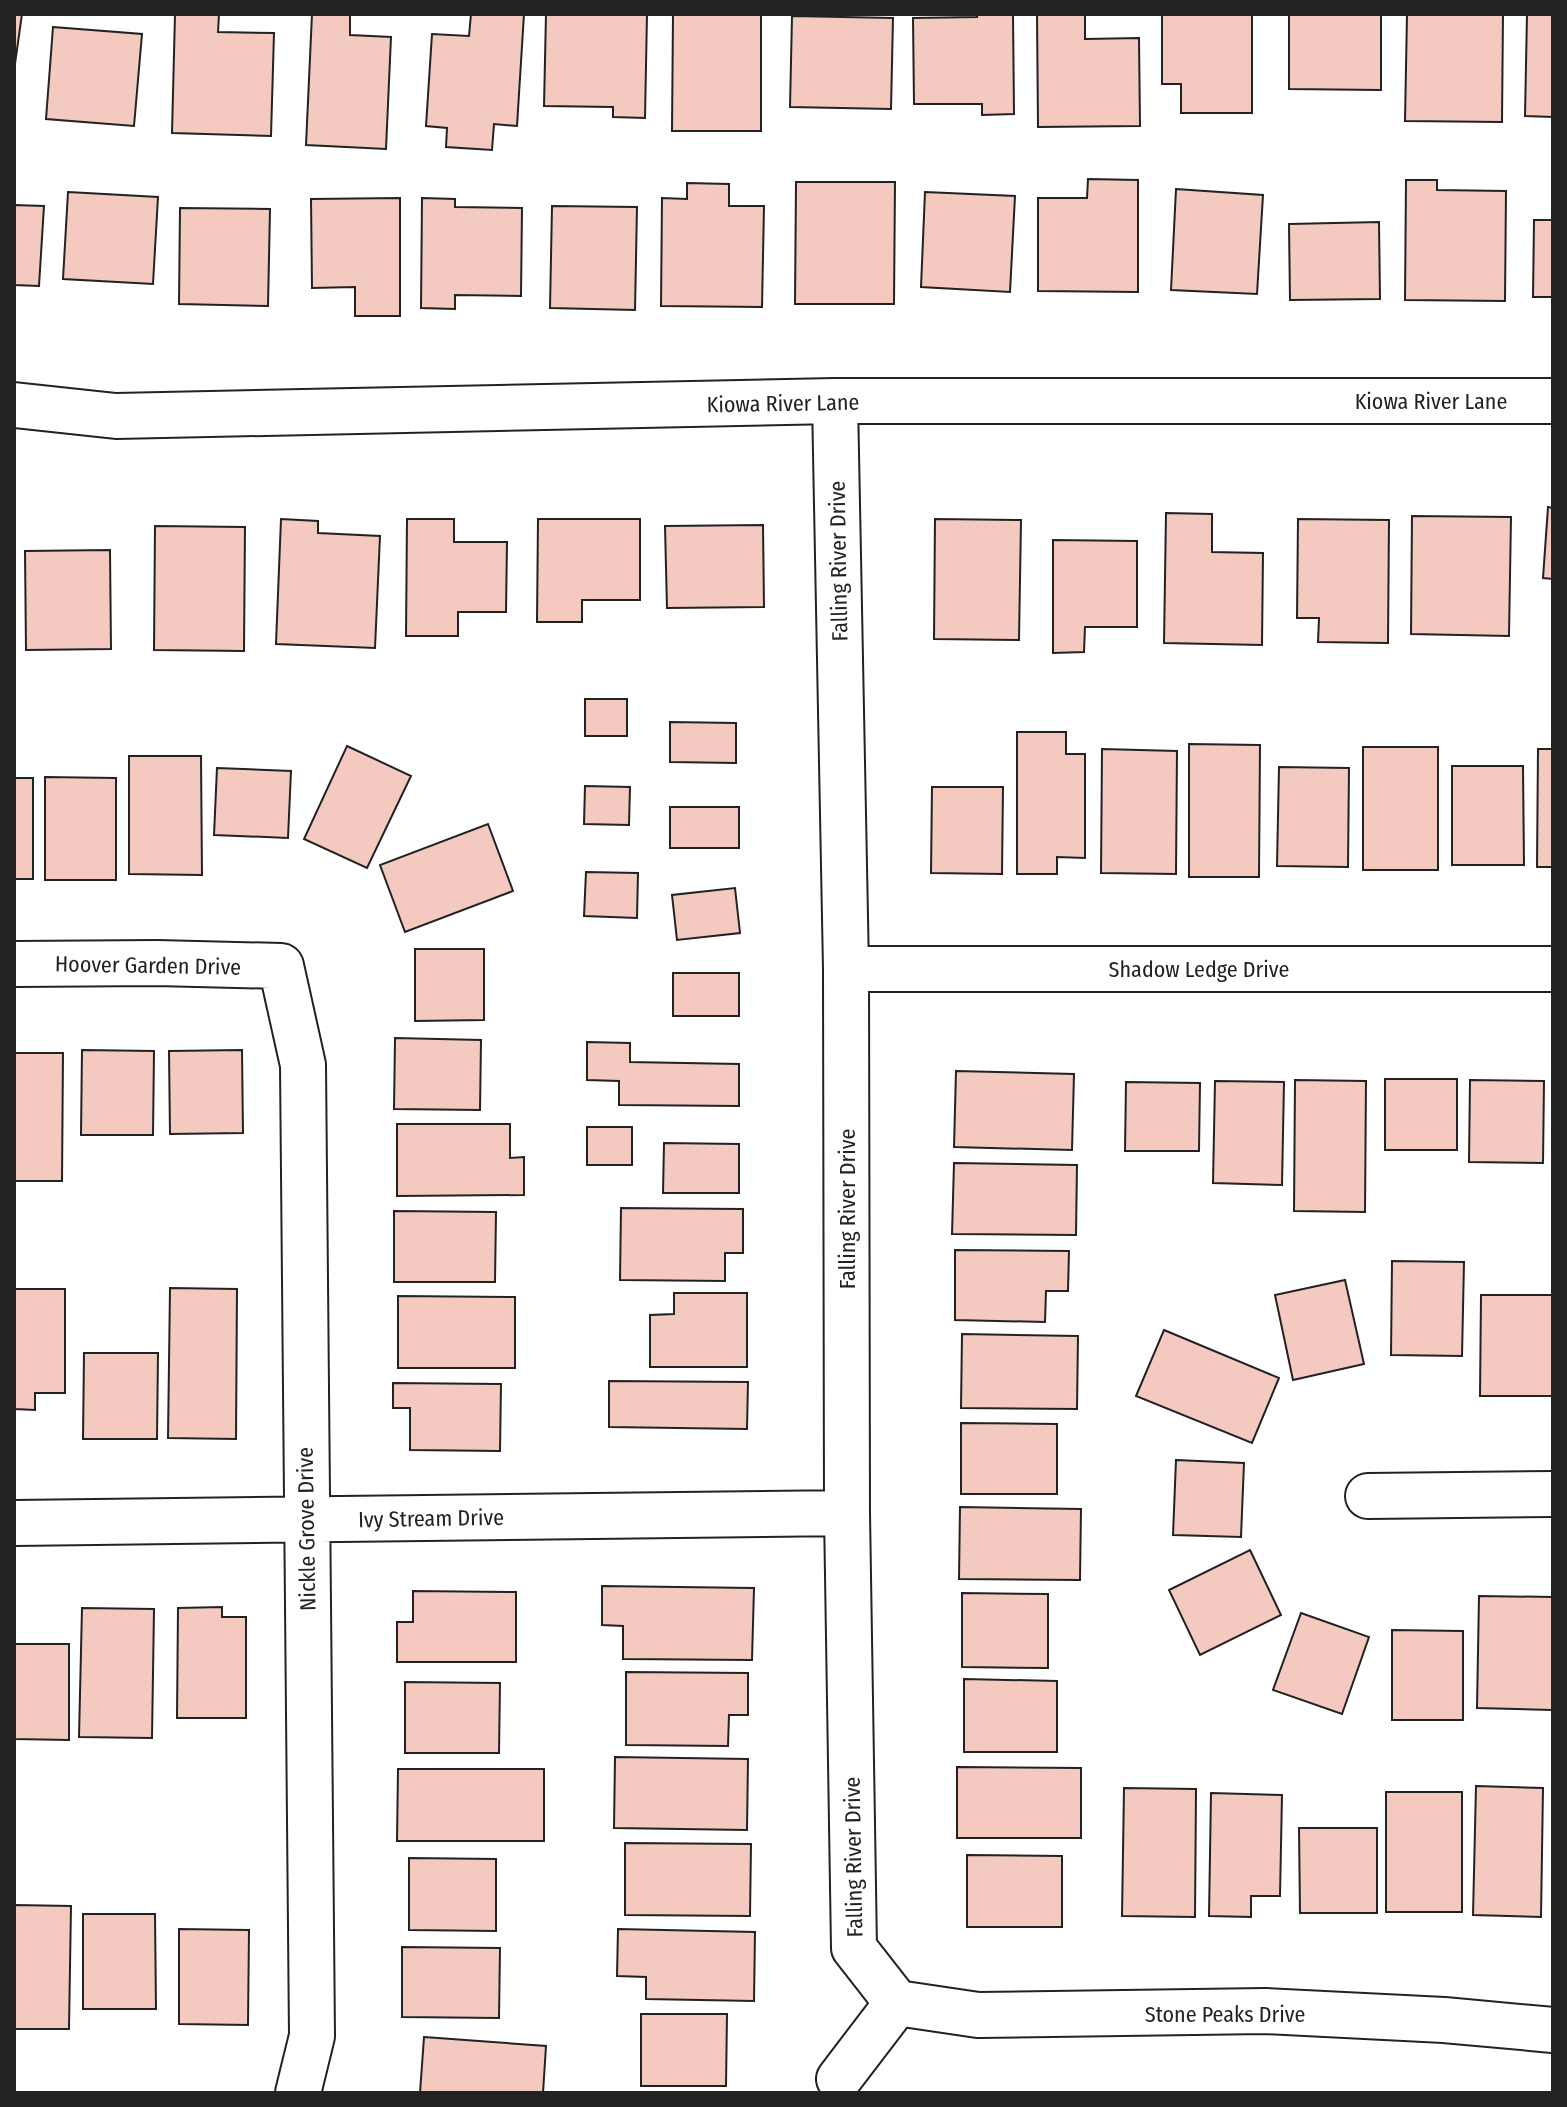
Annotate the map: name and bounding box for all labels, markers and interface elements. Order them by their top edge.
street label: Kiowa River Lane [1355,388,1507,415]
street label: Kiowa River Lane [706,389,860,418]
street label: Falling River Drive [824,480,853,642]
street label: Hoover Garden Drive [55,950,241,981]
street label: Shadow Ledge Drive [1109,956,1289,983]
street label: Falling River Drive [834,1129,861,1289]
street label: Nickle Grove Drive [292,1447,321,1611]
street label: Ivy Stream Drive [358,1504,504,1533]
street label: Falling River Drive [839,1776,868,1938]
street label: Stone Peaks Drive [1145,2001,1305,2028]

